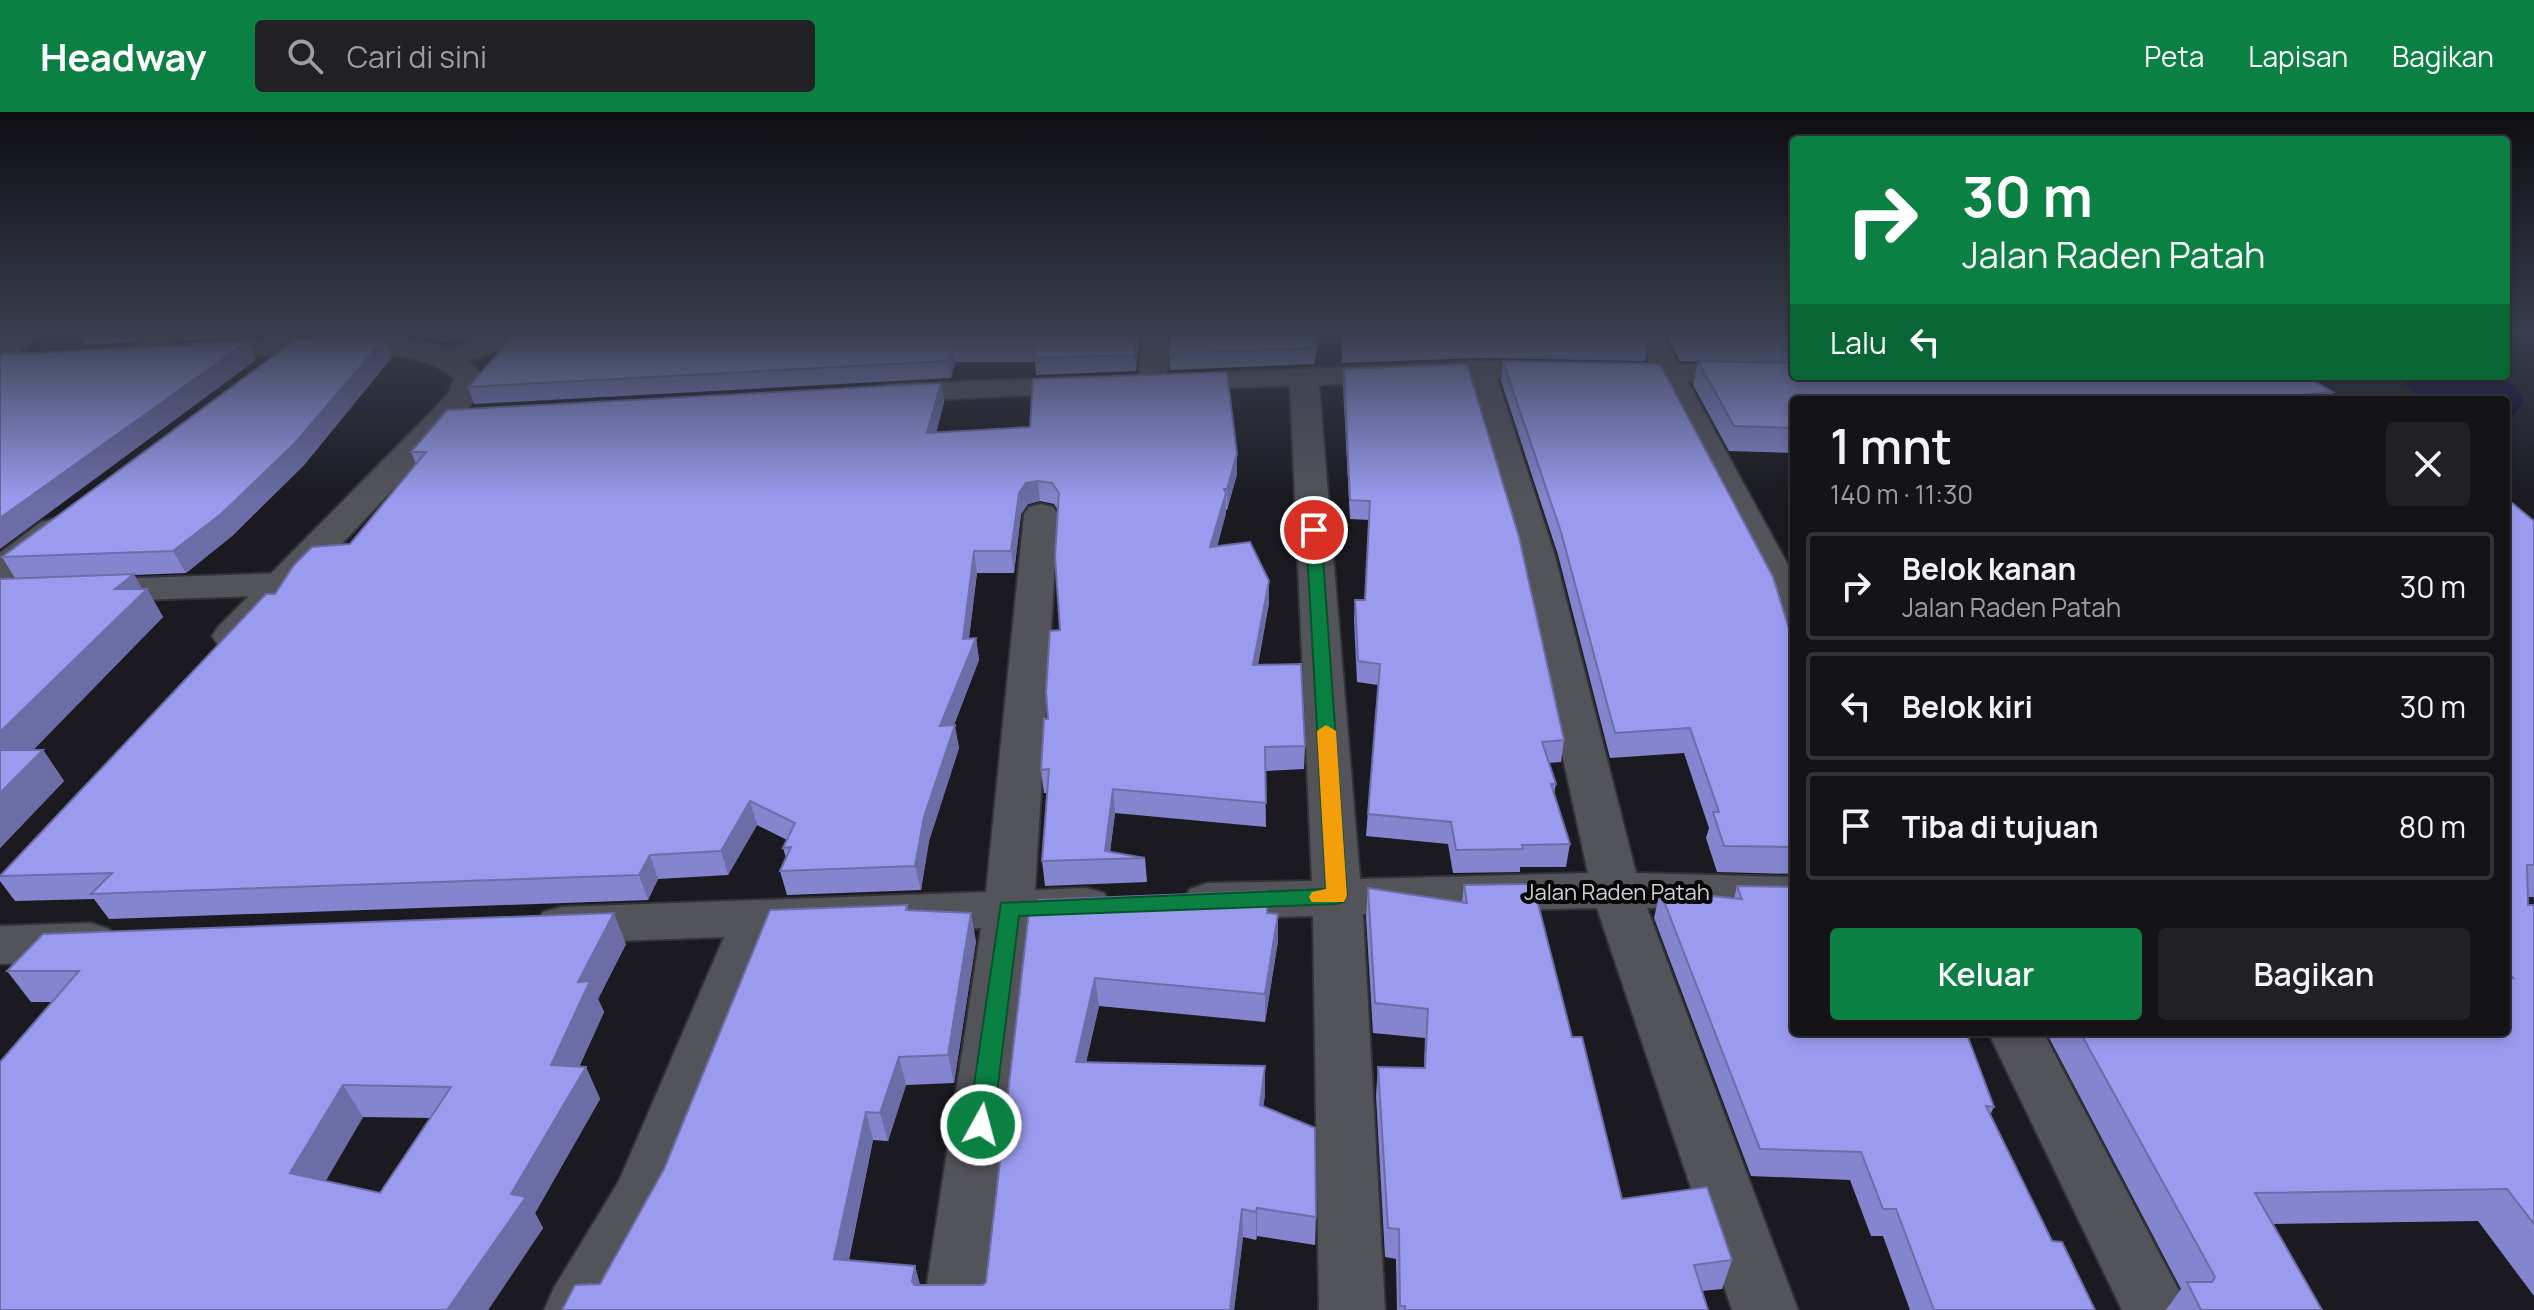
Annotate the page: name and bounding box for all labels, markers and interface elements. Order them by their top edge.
search box [255,20,815,92]
text: Headway [40,30,207,82]
icon: search [283,34,327,78]
text: Cari di sini [347,36,487,77]
text: Peta [2144,37,2204,75]
text: Lapisan [2248,37,2348,75]
text: Bagikan [2392,37,2494,75]
text: 30 m [1962,157,2093,234]
icon: right [1830,168,1934,272]
text: Jalan Raden Patah [1962,230,2265,279]
icon: left [1903,320,1947,364]
text: Lalu [1830,322,1887,363]
text: 1 mnt [1830,413,1952,478]
button: close [2386,422,2470,506]
text: 140 m · 11:30 [1830,476,1973,512]
pin [1280,496,1348,564]
icon: arrive [1292,508,1336,552]
text: Belok kanan [1902,548,2076,589]
icon: right [1834,564,1878,608]
text: 30 m [2400,566,2466,607]
text: Jalan Raden Patah [1902,589,2121,625]
icon: left [1834,684,1878,728]
text: Belok kiri [1902,686,2033,727]
text: 30 m [2400,686,2466,727]
icon: arrive [1834,804,1878,848]
text: Tiba di tujuan [1902,806,2099,847]
text: 80 m [2399,806,2466,847]
street label: Jalan Raden Patah [1524,877,1710,907]
button: Keluar [1830,928,2142,1020]
button: Bagikan [2158,928,2470,1020]
position arrow [939,1083,1023,1167]

